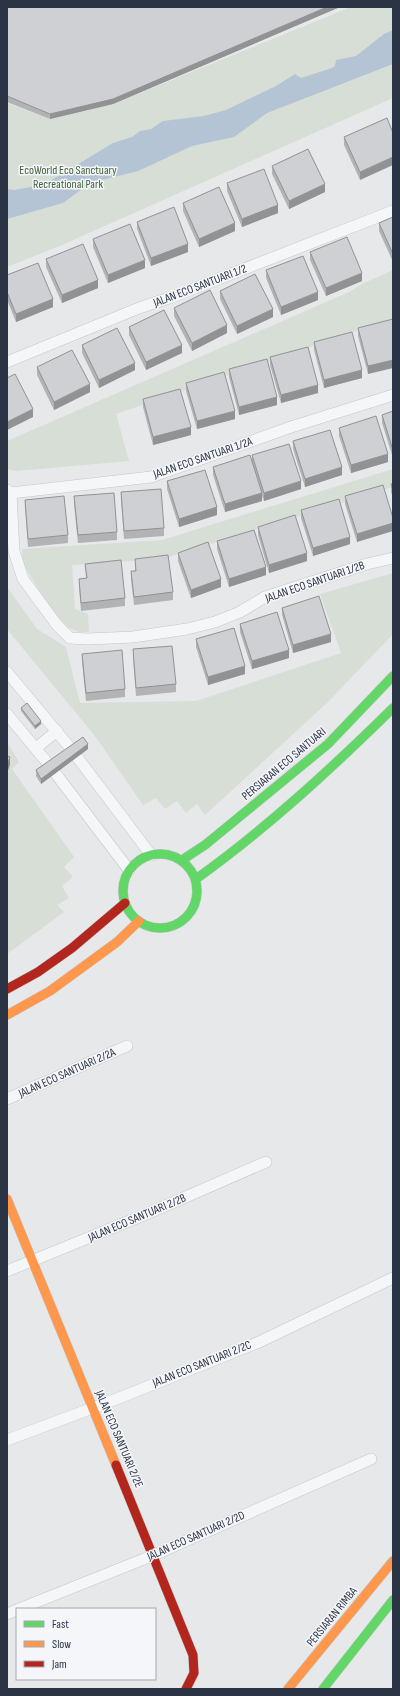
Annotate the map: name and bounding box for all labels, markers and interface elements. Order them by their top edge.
park label: EcoWorld Eco Sanctuary Recreational Park [19,163,117,192]
street label: JALAN ECO SANTUARI 1/2 [150,261,249,311]
street label: JALAN ECO SANTUARI 1/2A [151,434,255,482]
street label: JALAN ECO SANTUARI 1/2B [262,558,367,606]
street label: PERSIARAN ECO SANTUARI [239,724,329,804]
street label: JALAN ECO SANTUARI 2/2A [15,1045,119,1102]
street label: JALAN ECO SANTUARI 2/2B [85,1191,188,1246]
street label: JALAN ECO SANTUARI 2/2C [149,1337,254,1391]
street label: JALAN ECO SANTUARI 2/2E [91,1387,146,1490]
street label: JALAN ECO SANTUARI 2/2D [144,1508,247,1565]
street label: PERSIARAN RIMBA [303,1583,361,1650]
legend [16,1608,156,1680]
text: Fast [52,1617,69,1632]
text: Slow [52,1637,71,1652]
text: Jam [51,1657,67,1672]

